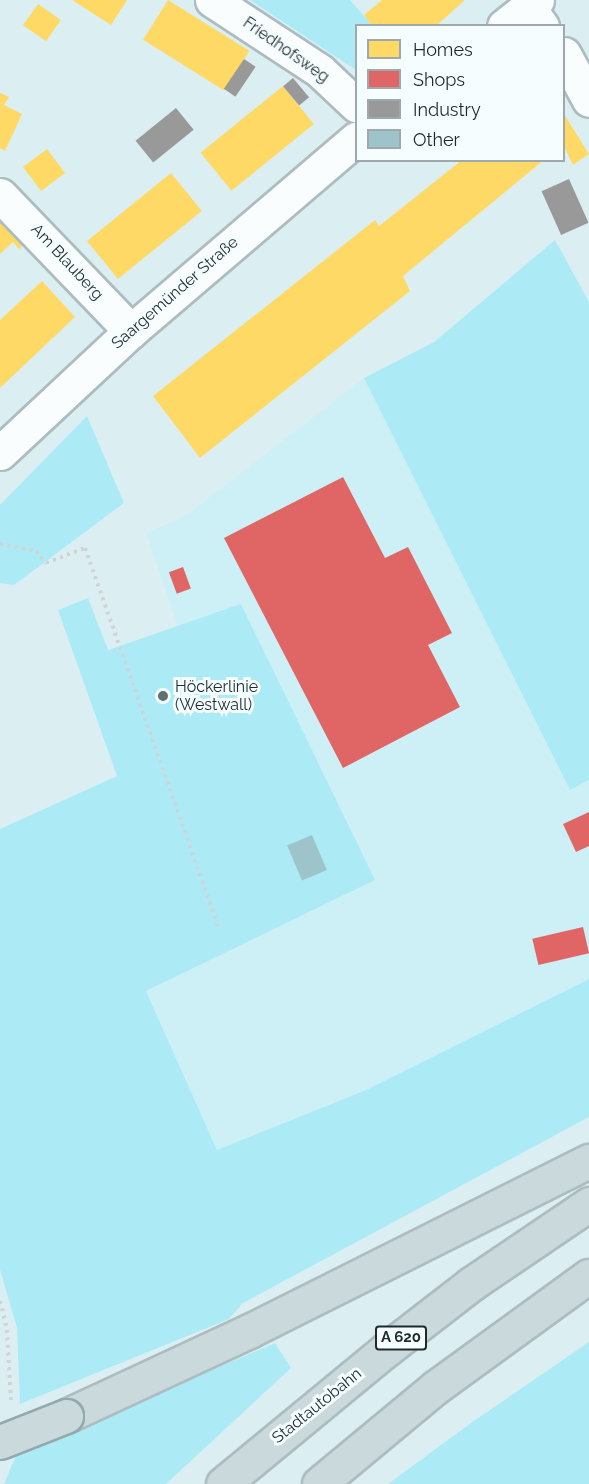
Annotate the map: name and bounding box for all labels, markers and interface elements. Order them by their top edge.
street label: Friedhofsweg [239,13,333,87]
legend [355,24,565,162]
text: Homes [413,39,473,60]
text: Shops [413,69,465,90]
text: Industry [413,99,481,120]
text: Other [413,129,460,150]
street label: Am Blauberg [27,220,107,304]
street label: Saargemünder Straße [108,233,242,353]
place label: Höckerlinie (Westwall) [175,677,258,715]
marker: Höckerlinie (Westwall) [156,689,170,703]
road number: A 620 [374,1326,428,1350]
street label: Stadtautobahn [269,1364,365,1448]

